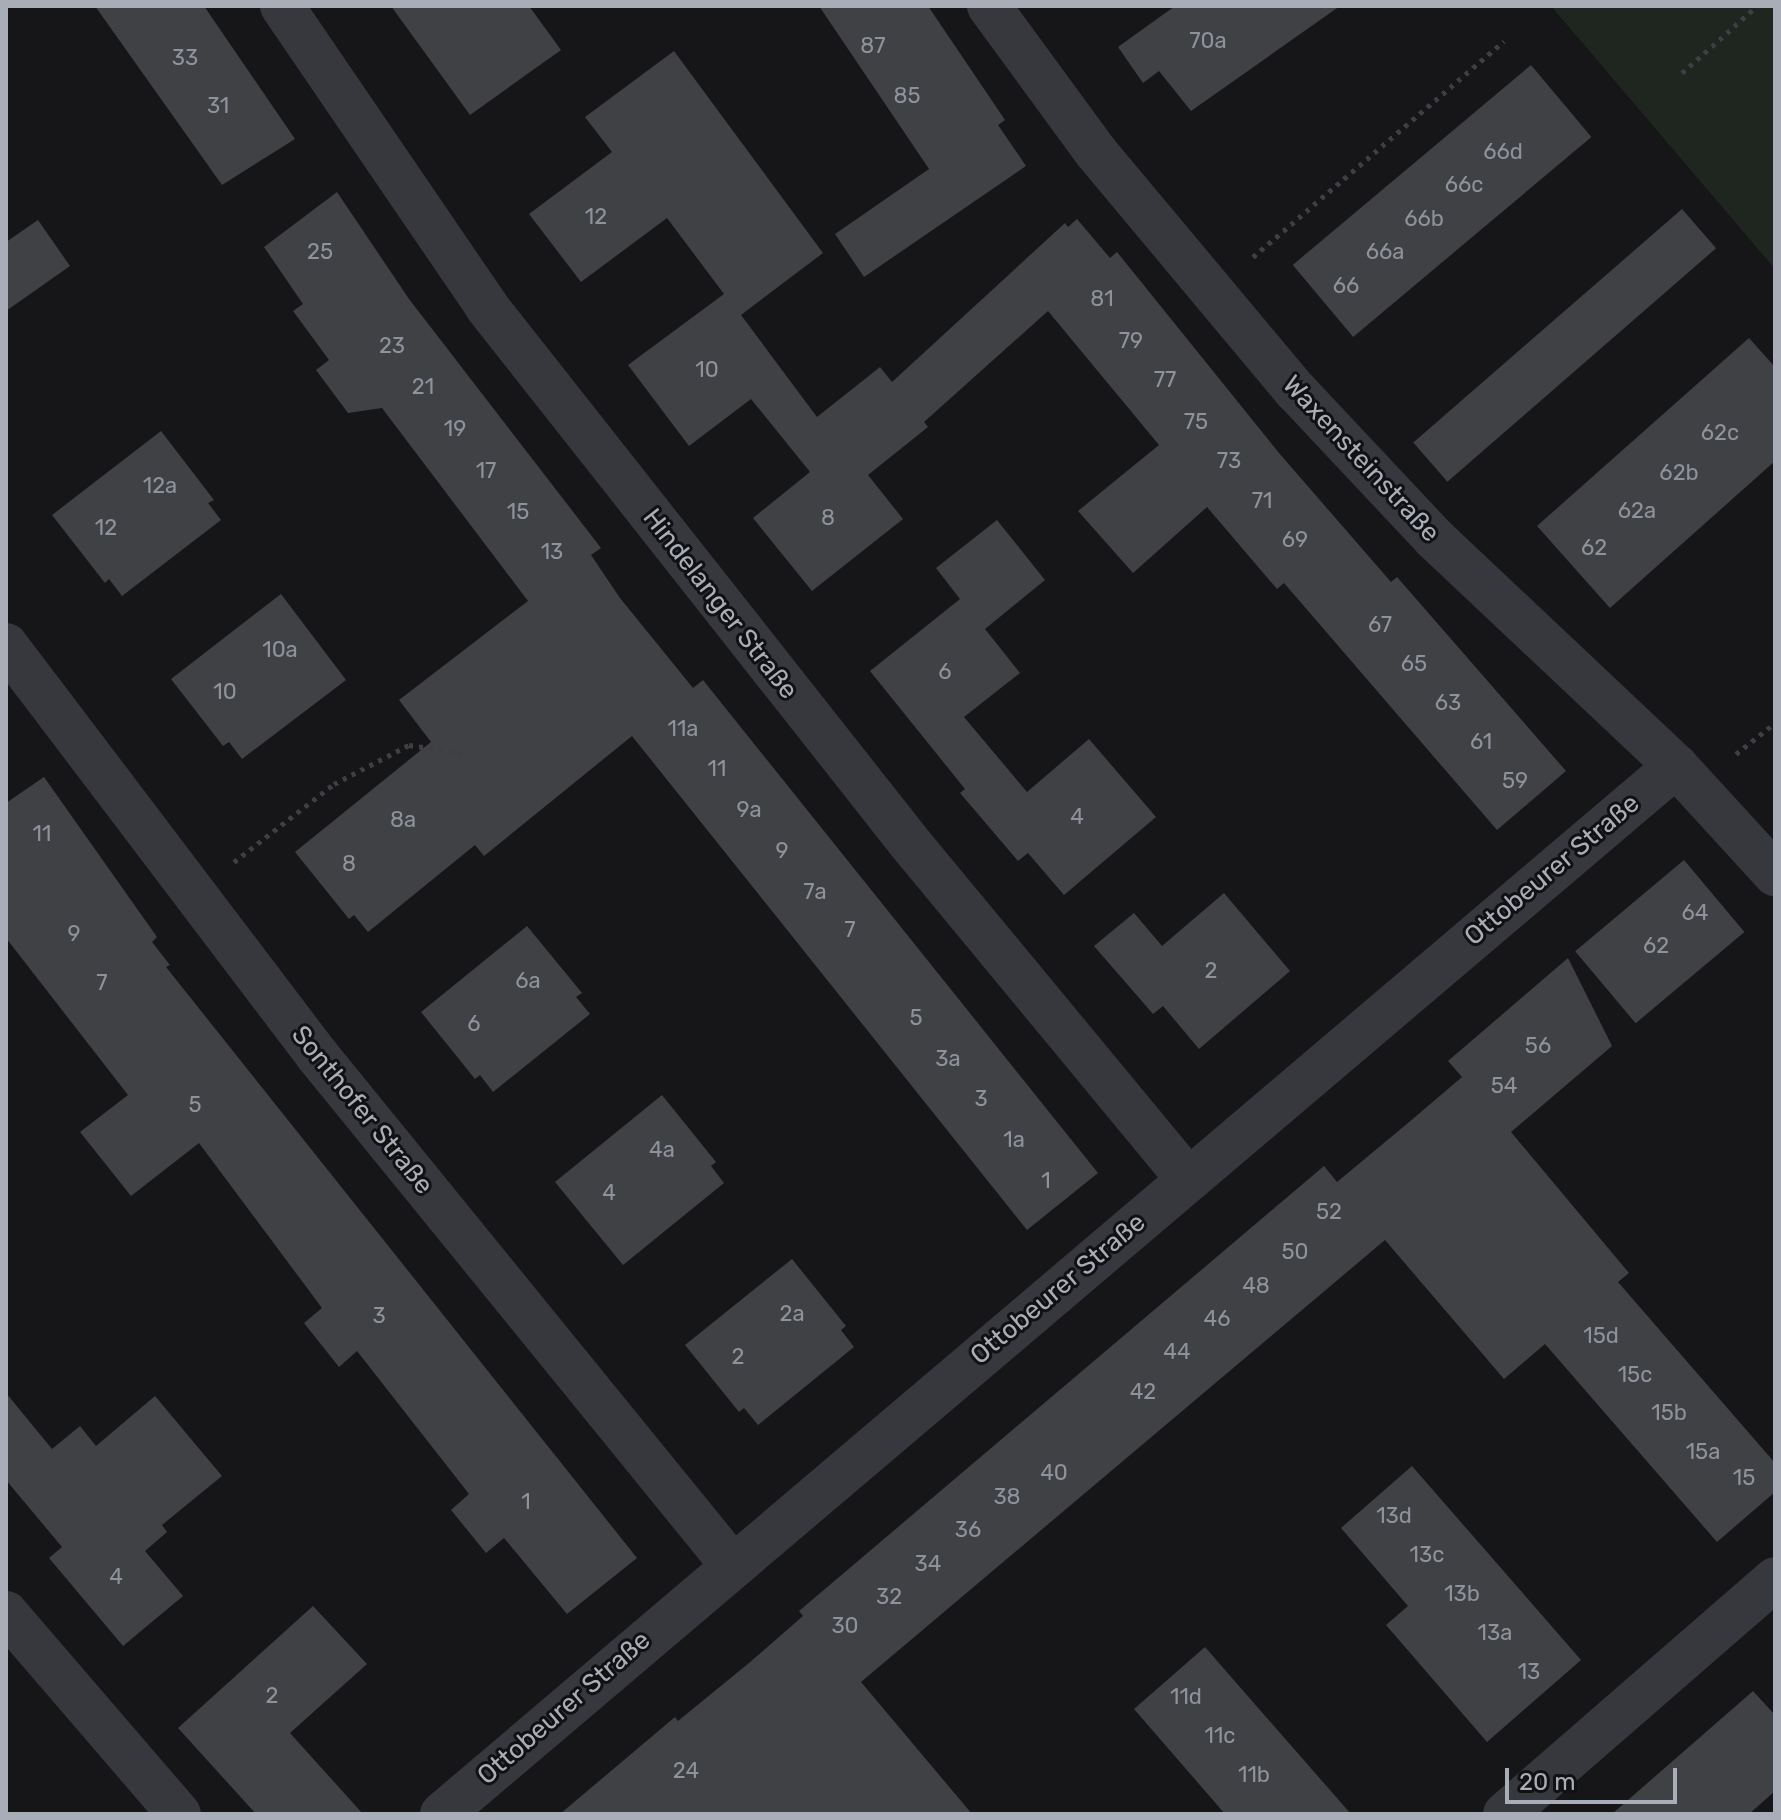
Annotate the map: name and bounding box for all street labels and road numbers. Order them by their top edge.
street label: Waxensteinstraße [1276,369,1446,549]
street label: Hindelanger Straße [636,502,804,706]
street label: Ottobeurer Straße [1458,788,1646,952]
street label: Sonthofer Straße [284,1019,440,1201]
street label: Ottobeurer Straße [964,1207,1152,1371]
street label: Ottobeurer Straße [471,1624,657,1792]

